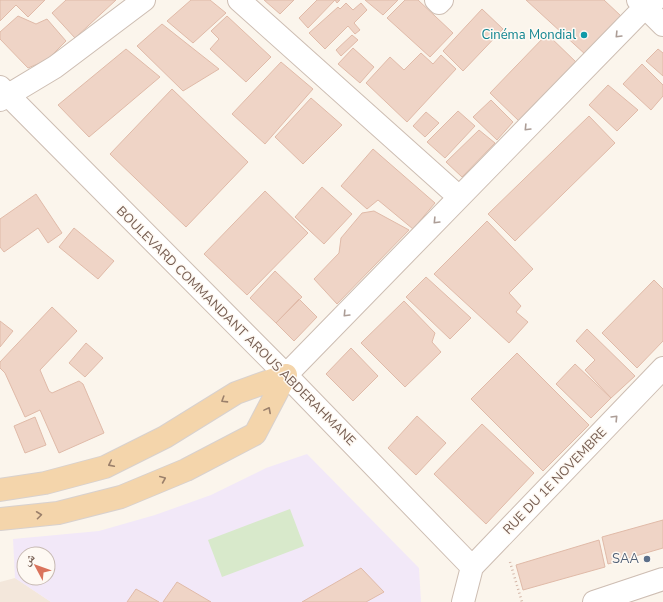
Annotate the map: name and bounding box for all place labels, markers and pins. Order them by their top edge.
place label: Cinéma Mondial [482,26,576,44]
marker: Cinéma Mondial [579,30,589,40]
place label: SAA [612,550,640,568]
marker: SAA [642,554,652,564]

